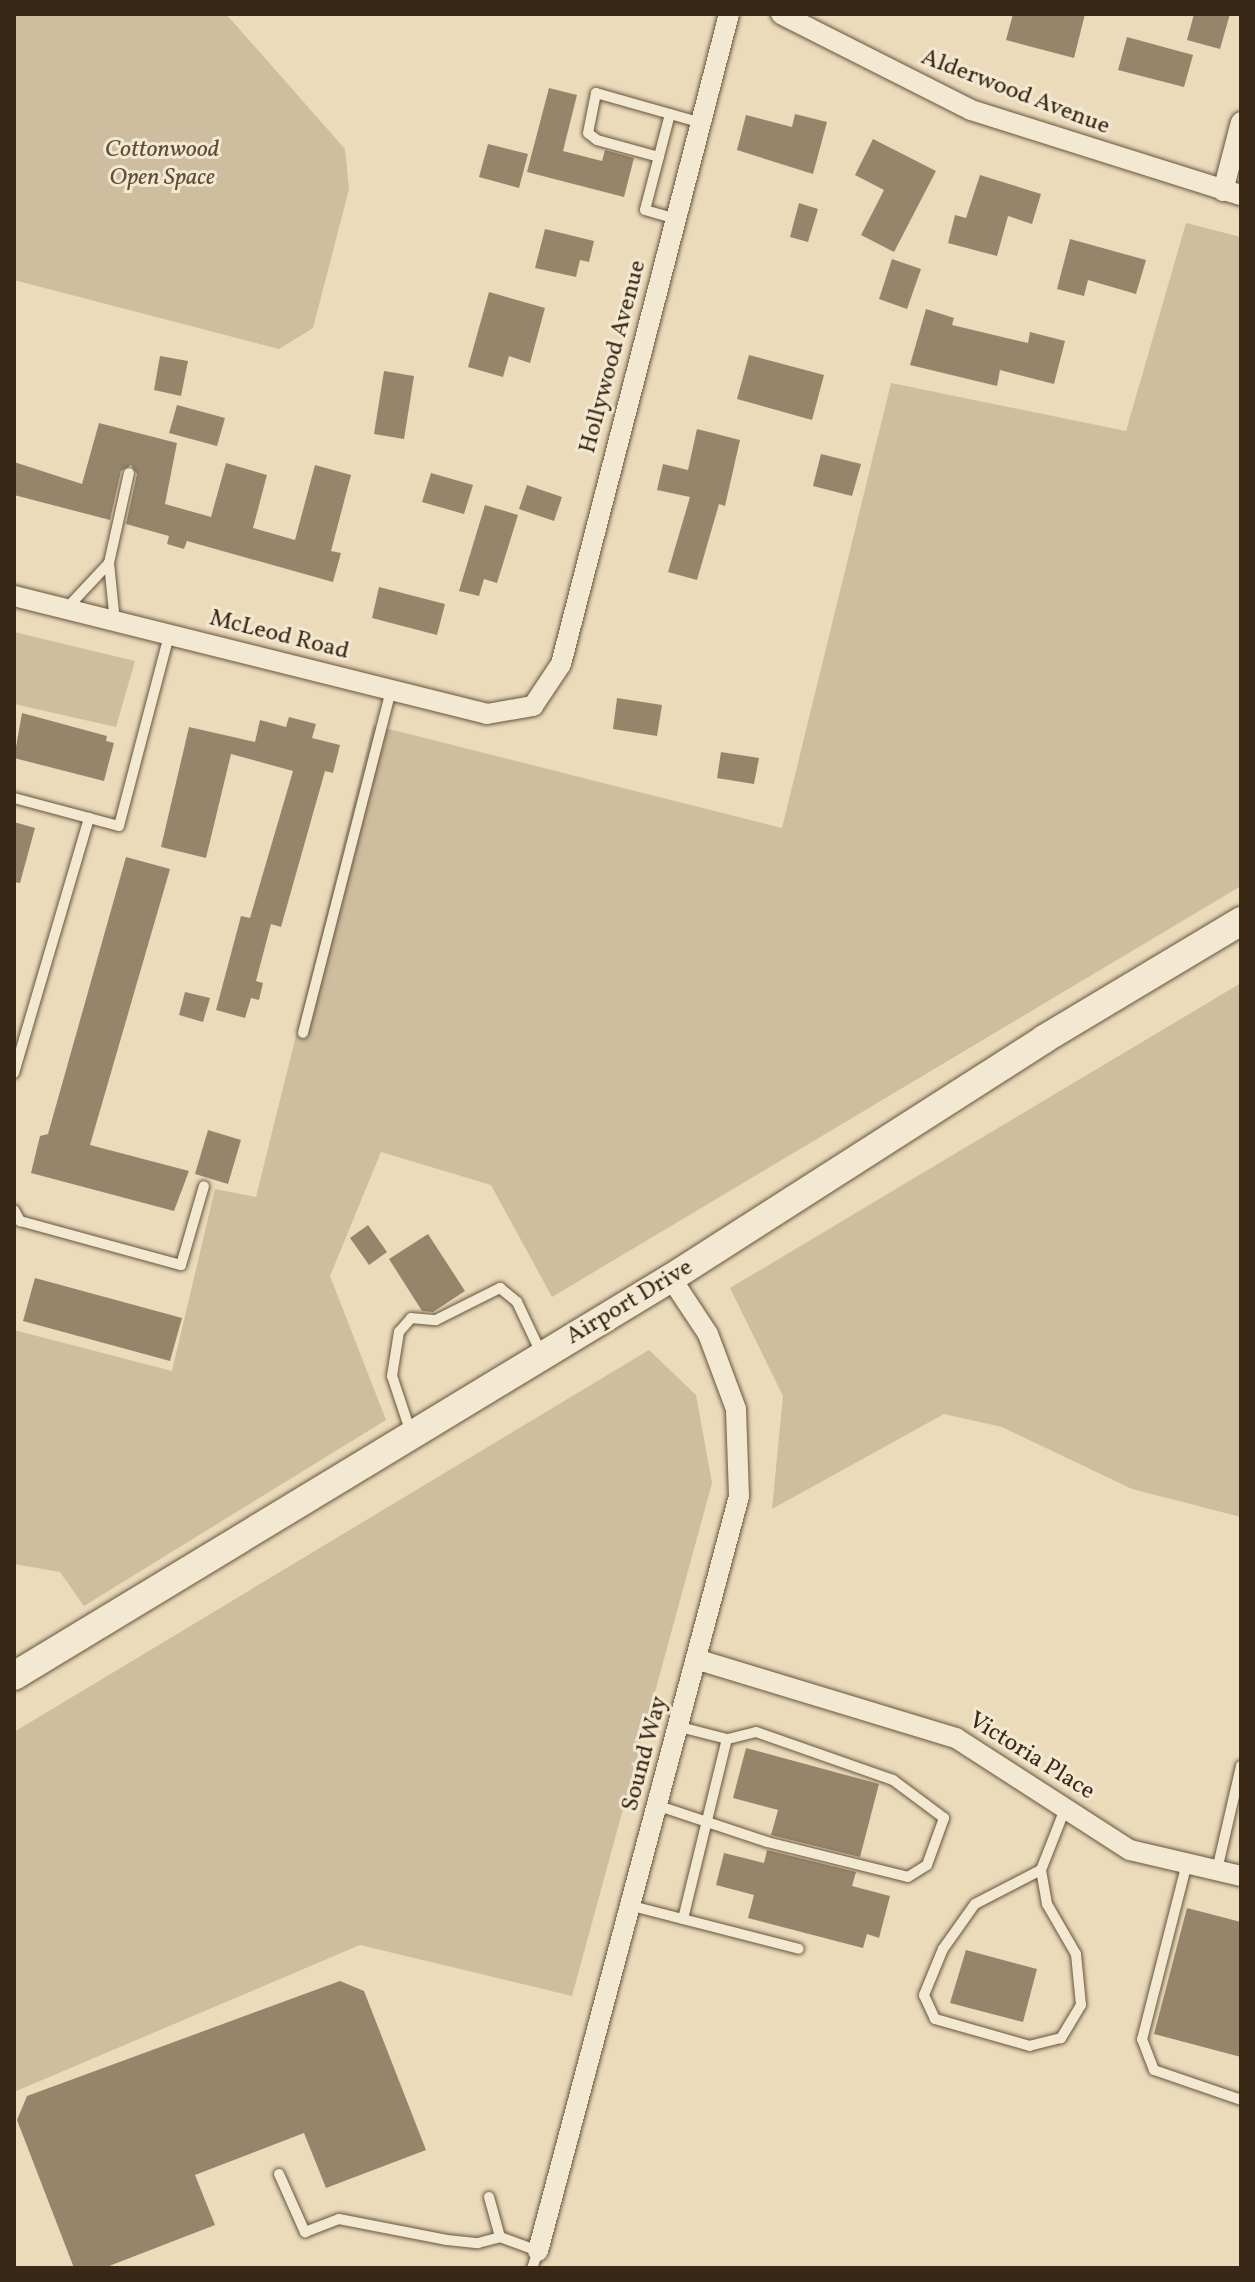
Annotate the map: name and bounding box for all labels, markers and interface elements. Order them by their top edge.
street label: Alderwood Avenue [917,44,1113,142]
park label: Cottonwood Open Space [105,137,219,193]
street label: Hollywood Avenue [574,257,654,457]
street label: McLeod Road [206,605,352,667]
street label: Airport Drive [561,1254,699,1352]
street label: Sound Way [617,1693,675,1815]
street label: Victoria Place [963,1707,1099,1807]

